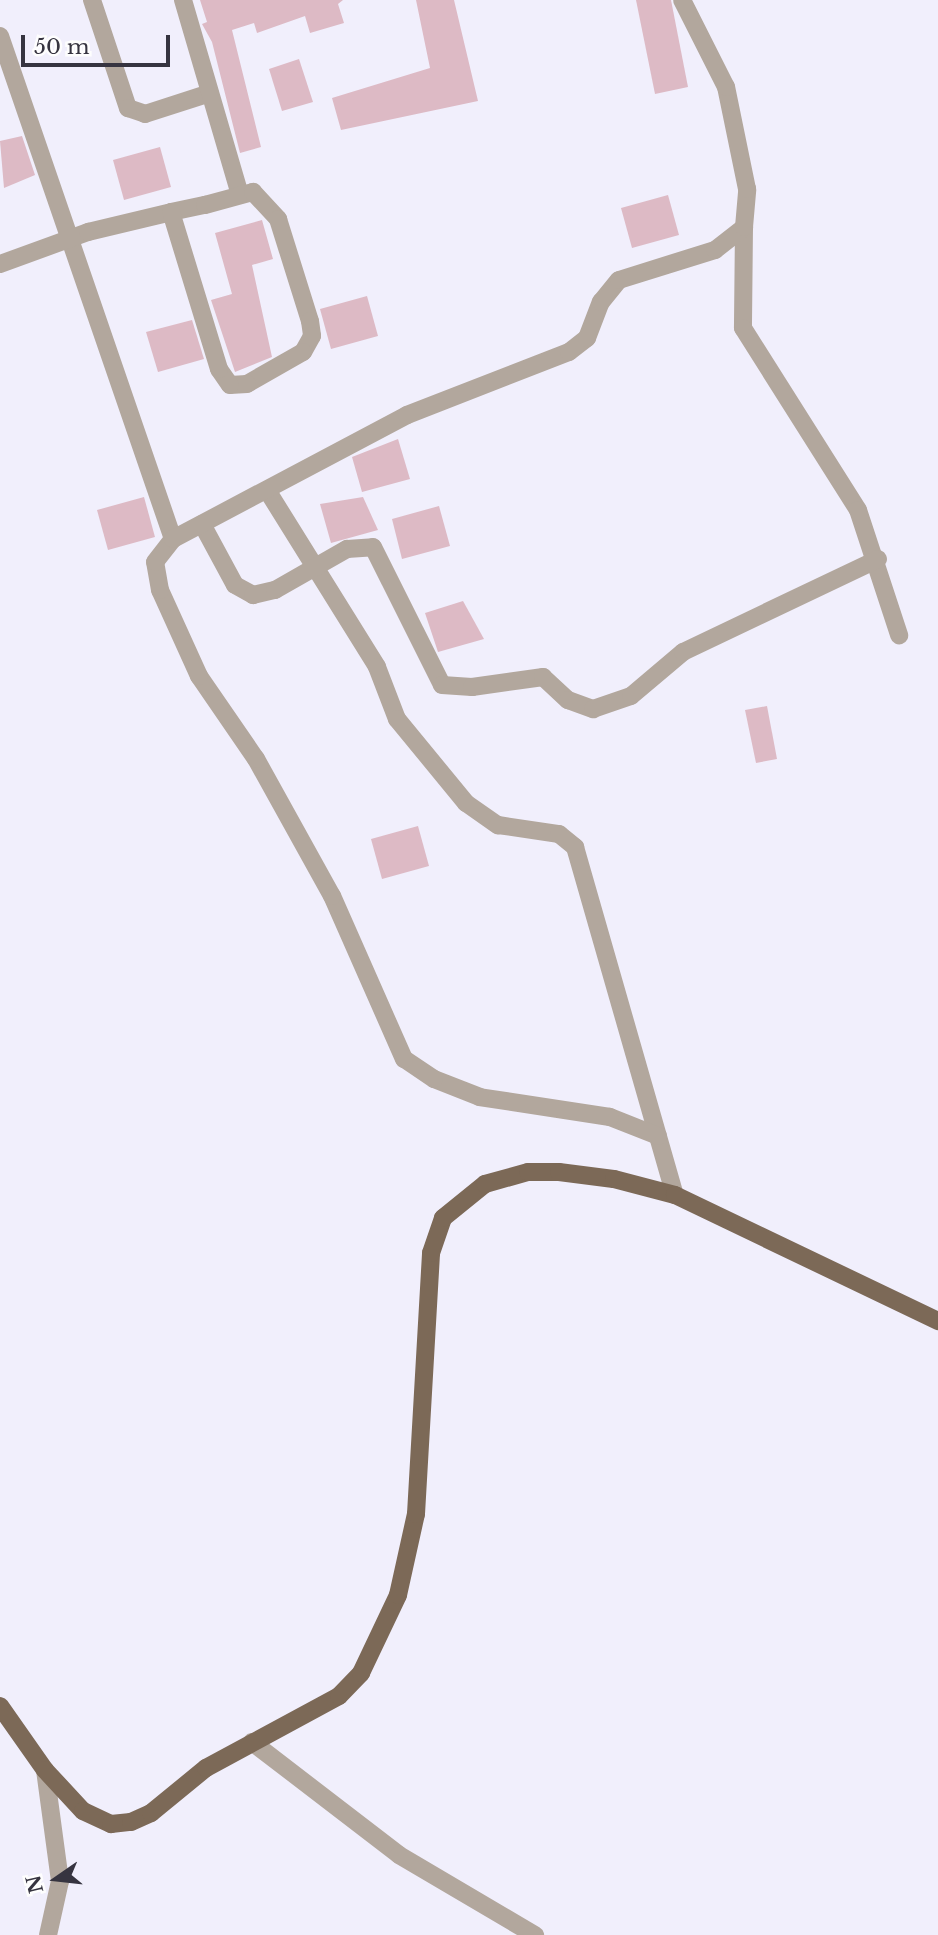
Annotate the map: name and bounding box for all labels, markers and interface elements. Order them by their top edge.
scale bar [24,21,173,65]
text: 50 m [34,34,89,60]
north arrow [21,1844,91,1914]
text: N [22,1873,48,1896]

